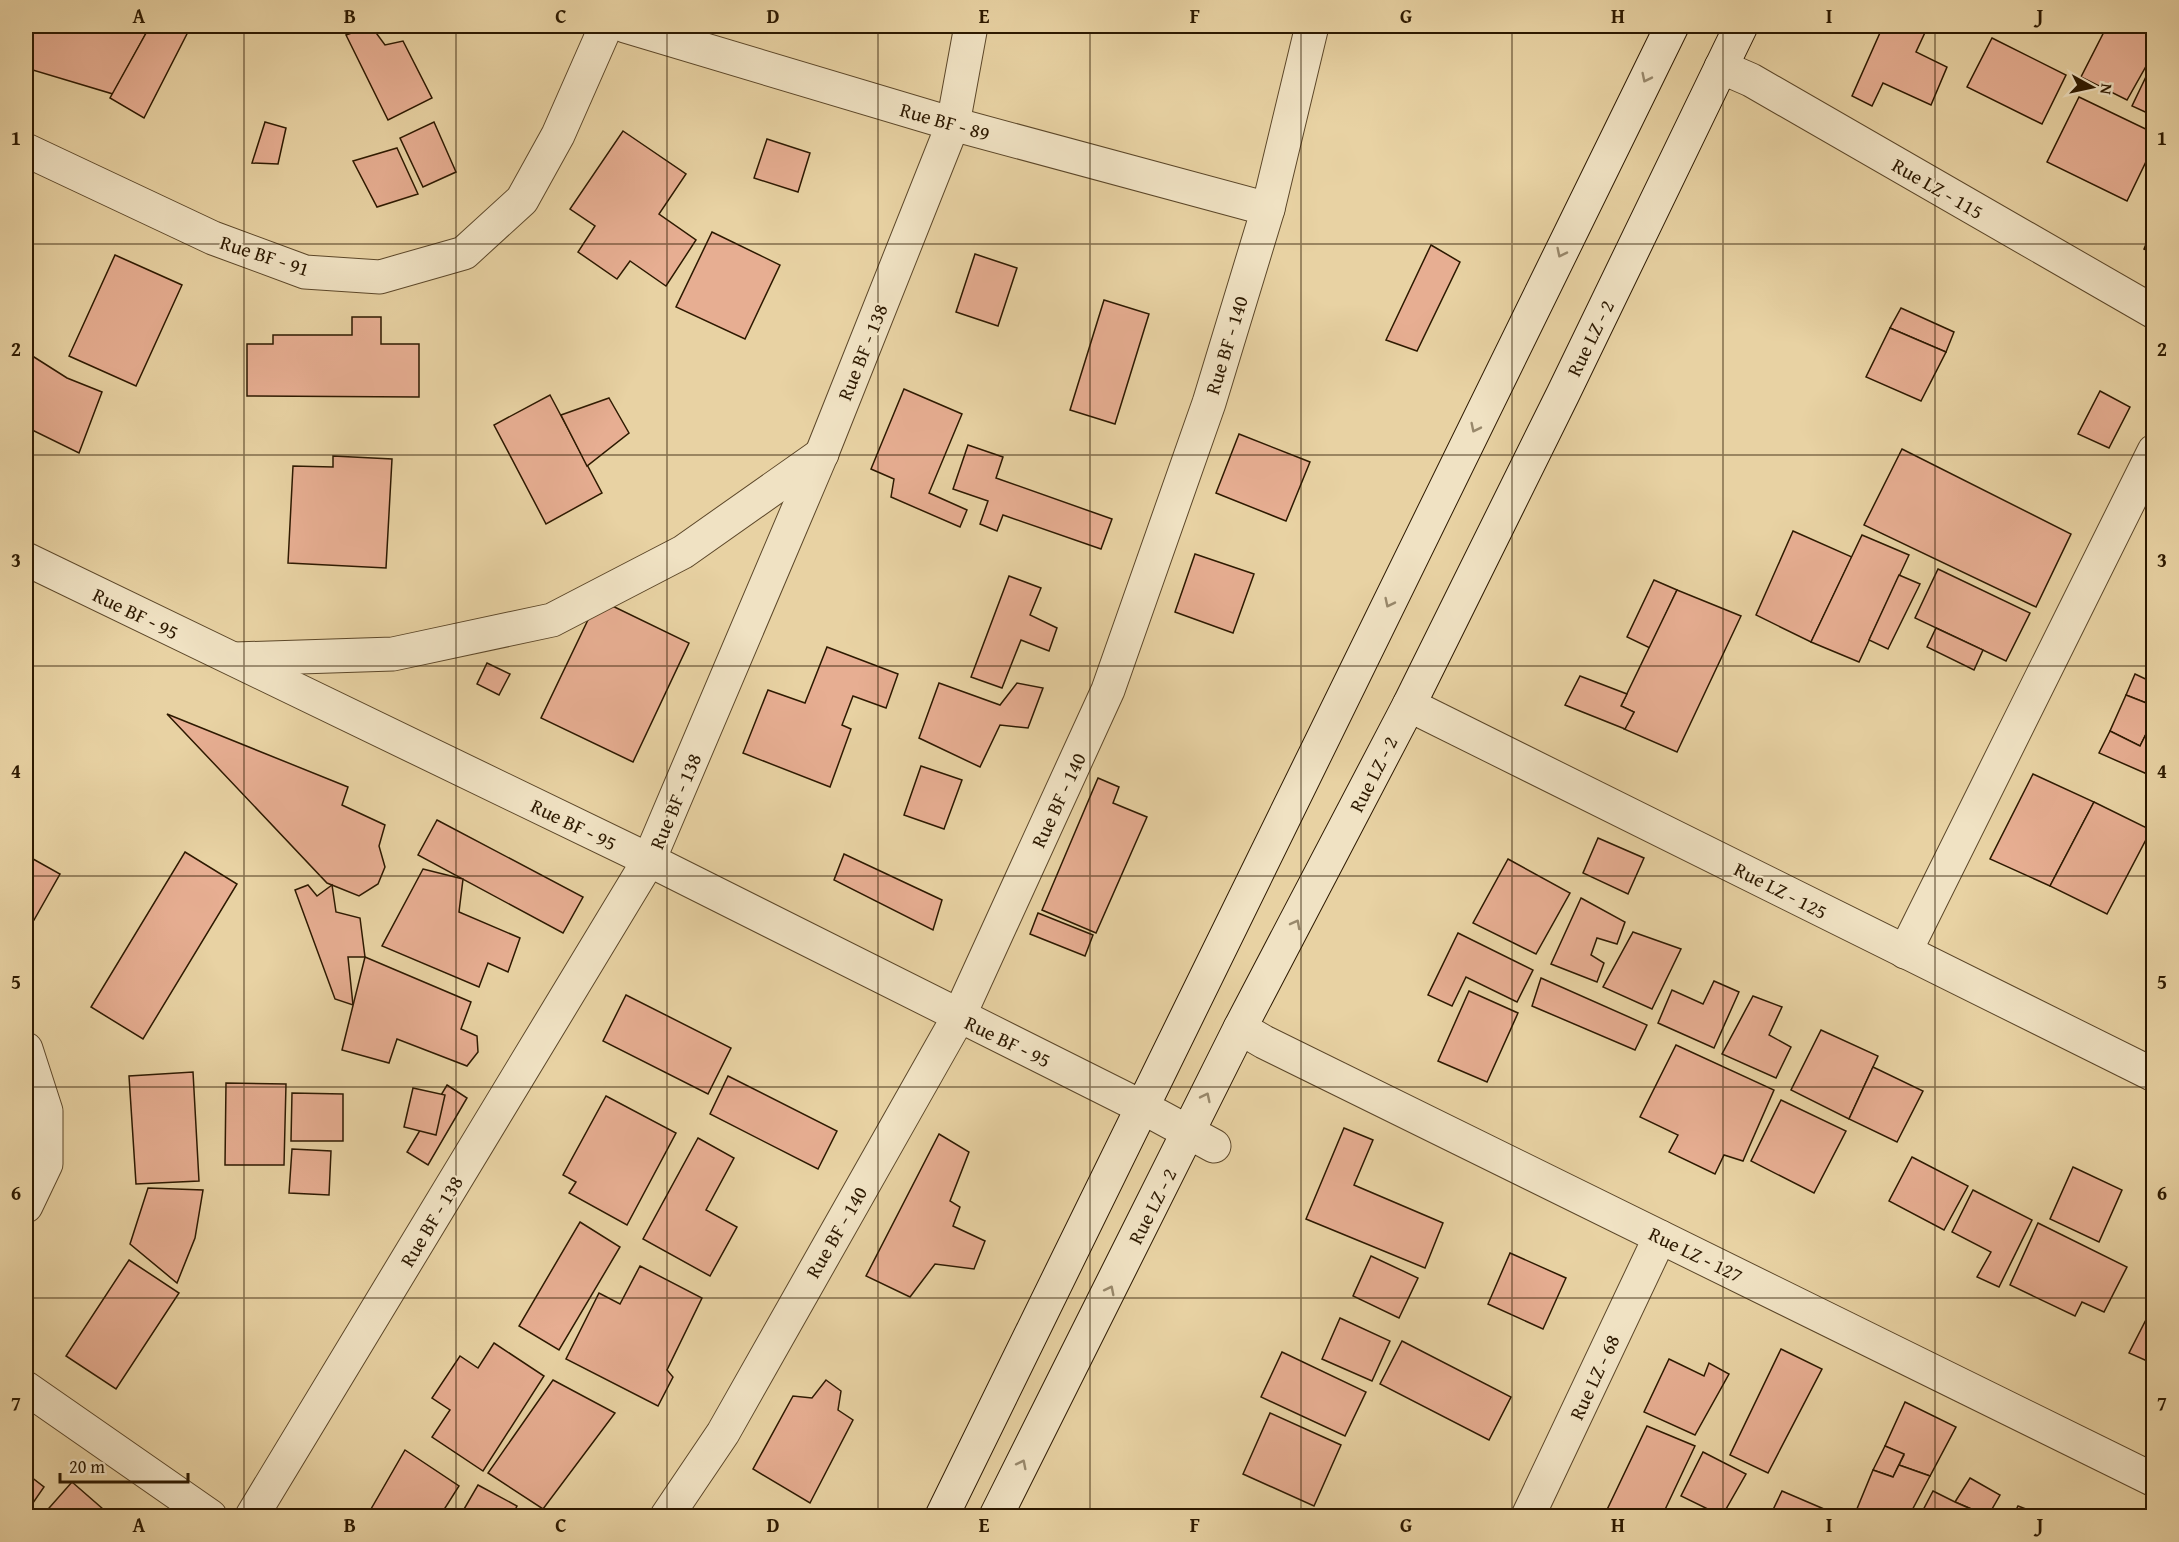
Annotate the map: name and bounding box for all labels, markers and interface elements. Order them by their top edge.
text: A [133,1,146,30]
text: B [344,1,356,30]
text: C [555,1,567,30]
text: D [766,1,780,30]
text: E [979,1,990,30]
text: F [1190,1,1200,30]
text: G [1400,1,1412,30]
text: H [1611,1,1625,30]
text: I [1826,1,1832,30]
text: J [2034,1,2044,30]
north arrow [2062,57,2122,117]
one-way arrow [1642,72,1654,83]
text: N [2094,82,2119,96]
street label: Rue BF - 89 [897,94,993,148]
text: 1 [11,123,21,152]
text: 1 [2157,123,2167,152]
street label: Rue LZ - 115 [1887,150,1989,226]
street label: Rue BF - 91 [217,227,313,283]
one-way arrow [1556,247,1568,258]
street label: Rue BF - 140 [1197,292,1255,398]
street label: Rue LZ - 2 [1559,295,1621,381]
street label: Rue BF - 138 [829,299,895,405]
text: 2 [11,334,21,363]
text: 2 [2157,334,2167,363]
one-way arrow [1470,422,1482,433]
text: 3 [11,545,21,574]
text: 3 [2157,545,2167,574]
street label: Rue BF - 95 [88,580,184,646]
one-way arrow [1384,597,1396,608]
street label: Rue LZ - 2 [1342,731,1404,817]
street label: Rue BF - 138 [642,748,708,854]
street label: Rue BF - 140 [1023,748,1093,852]
text: 4 [11,756,21,785]
text: 4 [2157,756,2167,785]
street label: Rue BF - 95 [526,791,622,857]
street label: Rue LZ - 125 [1729,854,1833,926]
one-way arrow [1289,919,1300,930]
text: 5 [11,967,21,996]
text: 5 [2157,967,2167,996]
street label: Rue BF - 95 [960,1008,1056,1074]
one-way arrow [1199,1092,1211,1103]
street label: Rue LZ - 2 [1121,1163,1183,1249]
street label: Rue BF - 138 [392,1170,470,1272]
text: 6 [11,1178,21,1207]
text: 6 [2157,1178,2167,1207]
street label: Rue BF - 140 [798,1181,874,1283]
street label: Rue LZ - 127 [1644,1219,1748,1289]
one-way arrow [1102,1286,1114,1297]
street label: Rue LZ - 68 [1562,1329,1626,1425]
text: 7 [11,1388,21,1417]
text: 7 [2157,1388,2167,1417]
scale bar [60,1446,188,1484]
text: 20 m [69,1453,105,1480]
one-way arrow [1015,1460,1026,1471]
text: A [133,1510,146,1539]
text: B [344,1510,356,1539]
text: C [555,1510,567,1539]
text: D [766,1510,780,1539]
text: E [979,1510,990,1539]
text: F [1190,1510,1200,1539]
text: G [1400,1510,1412,1539]
text: H [1611,1510,1625,1539]
text: I [1826,1510,1832,1539]
text: J [2034,1510,2044,1539]

